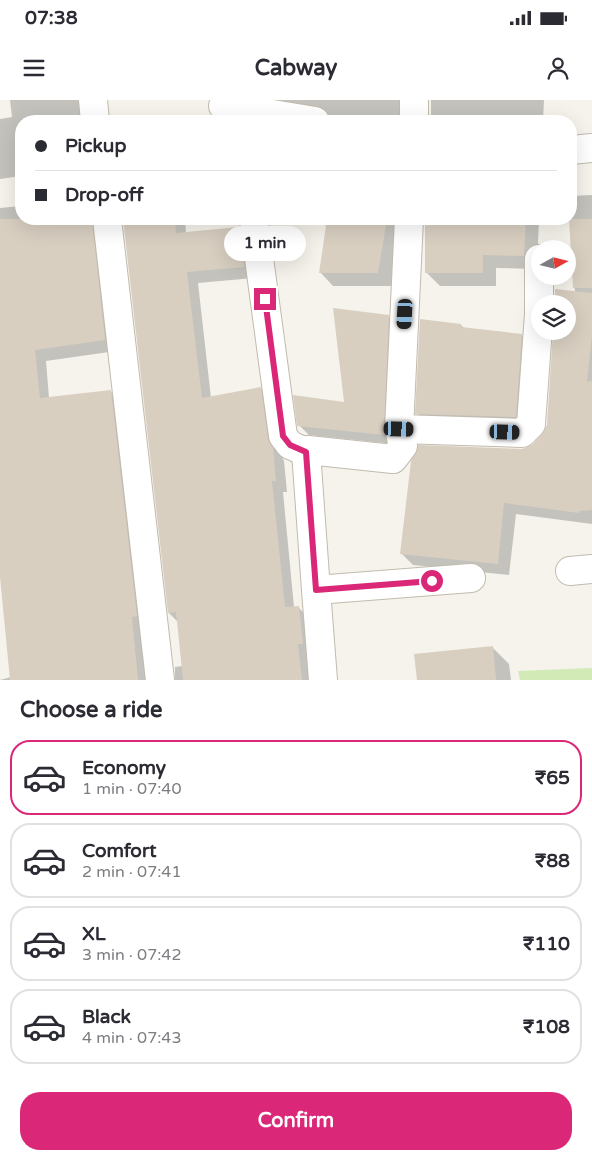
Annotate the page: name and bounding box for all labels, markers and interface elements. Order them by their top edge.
text: 07:38 [25,7,78,29]
icon: menu [20,54,48,82]
icon: person [544,54,572,82]
text: Cabway [255,55,337,81]
text: Pickup [65,135,126,157]
text: Drop-off [65,184,144,206]
callout: 1 min [224,226,306,262]
text: 1 min [244,233,286,253]
north arrow [531,240,576,285]
map controls [531,240,576,340]
route end [254,288,276,310]
button: layers [531,295,576,340]
car [396,299,413,329]
car [383,421,414,437]
car [489,424,520,440]
route start [421,570,443,592]
text: Choose a ride [20,697,163,723]
icon: car [22,755,67,800]
text: Economy [82,757,166,779]
text: ₹65 [535,767,570,789]
text: 1 min · 07:40 [82,779,181,799]
icon: car [22,838,67,883]
text: Comfort [82,840,156,862]
text: ₹88 [535,850,570,872]
text: 2 min · 07:41 [82,862,181,882]
icon: car [22,921,67,966]
text: XL [82,923,106,945]
text: ₹110 [523,933,570,955]
text: 3 min · 07:42 [82,945,181,965]
icon: car [22,1004,67,1049]
text: Black [82,1006,131,1028]
text: ₹108 [523,1016,570,1038]
text: 4 min · 07:43 [82,1028,181,1048]
button: Confirm [20,1092,572,1150]

